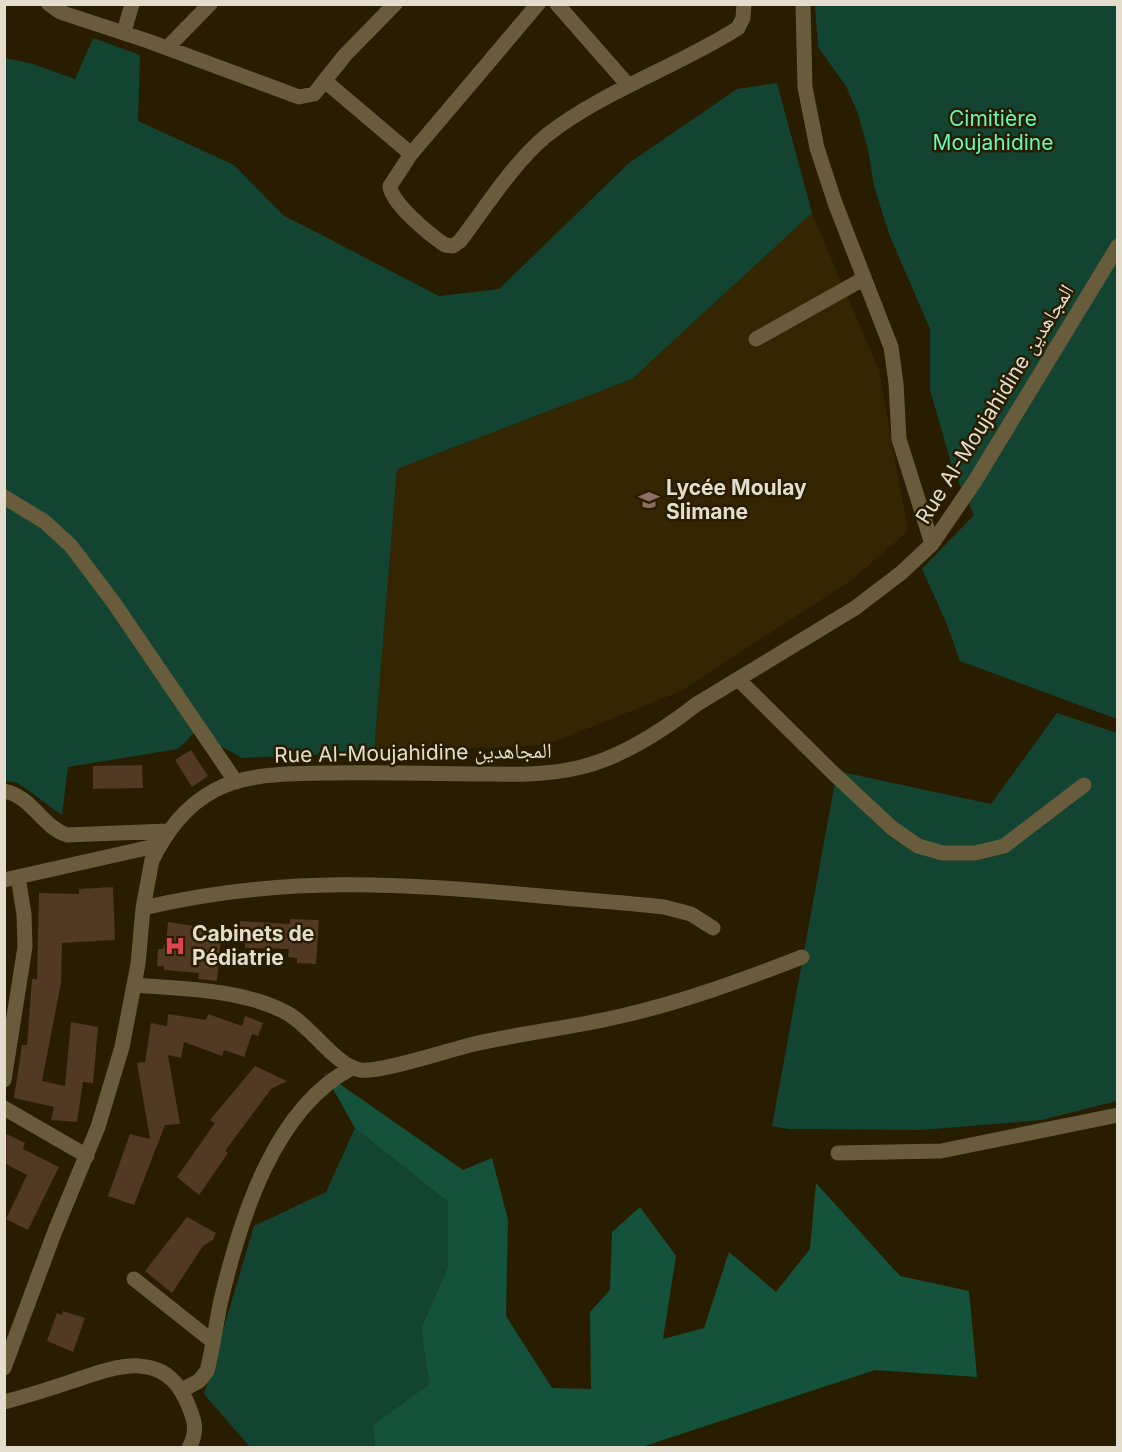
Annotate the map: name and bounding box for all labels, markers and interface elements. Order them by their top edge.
park label: Cimitière Moujahidine [933,106,1053,155]
street label: Rue Al-Moujahidine المجاهدين [910,279,1080,529]
place label: Lycée Moulay Slimane [666,475,807,524]
school or university icon: Lycée Moulay Slimane [637,488,661,512]
street label: Rue Al-Moujahidine المجاهدين [274,738,552,768]
place label: Cabinets de Pédiatrie [192,921,314,970]
hospital icon: Cabinets de Pédiatrie [163,934,187,958]

